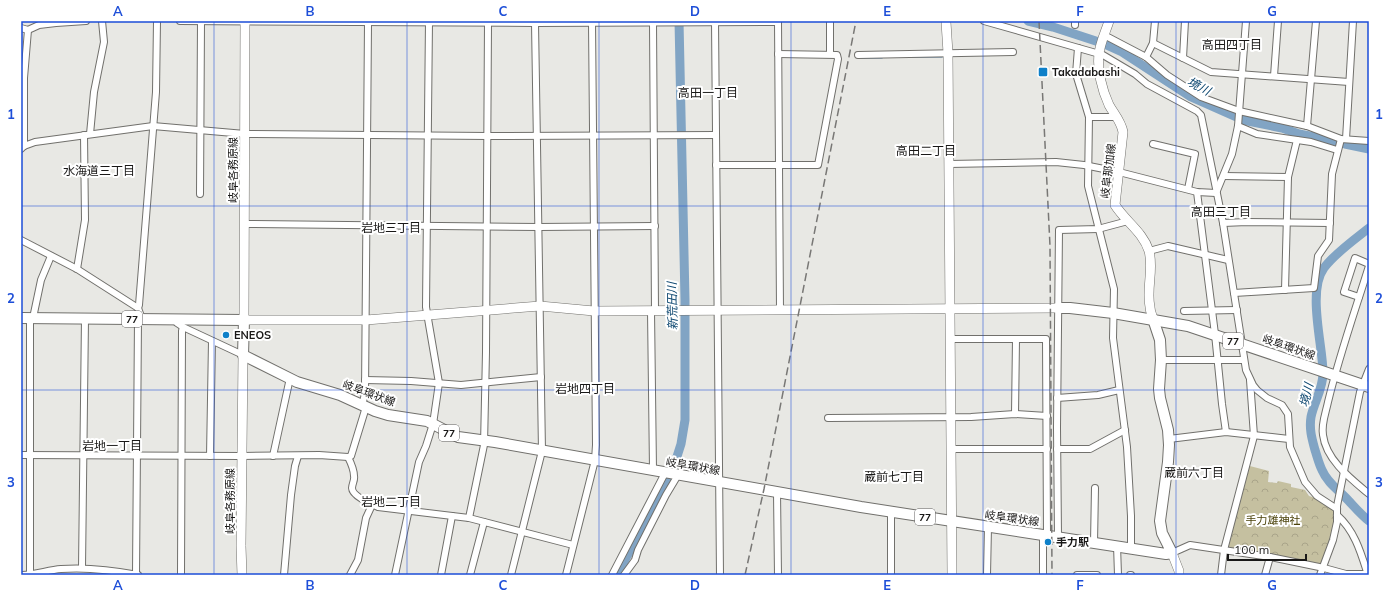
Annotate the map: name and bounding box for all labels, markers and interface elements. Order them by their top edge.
text: A [113,3,123,19]
text: B [306,3,315,19]
text: C [499,3,508,19]
text: D [690,3,700,19]
text: E [883,3,891,19]
text: F [1076,3,1084,19]
text: G [1267,3,1277,19]
district label: 高田四丁目 [1202,37,1262,52]
place label: Takadabashi [1052,65,1120,79]
marker: Takadabashi [1037,66,1049,78]
water label: 境川 [1185,74,1215,99]
district label: 高田一丁目 [678,85,738,100]
text: 1 [7,106,15,122]
text: 1 [1375,106,1383,122]
street label: 岐阜各務原線 [226,137,240,203]
district label: 高田二丁目 [896,143,956,158]
street label: 岐阜那加線 [1098,143,1118,199]
district label: 水海道三丁目 [63,163,135,178]
district label: 高田三丁目 [1191,204,1251,219]
district label: 岩地三丁目 [361,220,421,235]
water label: 新荒田川 [664,280,680,330]
text: 2 [7,290,15,306]
text: 2 [1375,290,1383,306]
road number: 77 [122,311,142,327]
place label: ENEOS [234,328,271,342]
marker: ENEOS [221,330,231,340]
street label: 岐阜環状線 [1261,331,1317,363]
road number: 77 [1223,333,1243,349]
street label: 岐阜環状線 [341,377,397,409]
water label: 境川 [1296,380,1317,408]
district label: 岩地四丁目 [555,381,615,396]
road number: 77 [439,425,459,441]
district label: 岩地一丁目 [82,438,142,453]
street label: 岐阜環状線 [665,454,721,478]
district label: 蔵前六丁目 [1164,465,1224,480]
street label: 岐阜各務原線 [223,468,237,534]
district label: 蔵前七丁目 [864,469,924,484]
text: 3 [7,474,15,490]
text: 3 [1375,474,1383,490]
district label: 岩地二丁目 [361,494,421,509]
street label: 岐阜環状線 [984,507,1040,529]
road number: 77 [915,509,935,525]
park label: 手力雄神社 [1246,513,1301,527]
place label: 手力駅 [1056,535,1089,549]
scale bar [1228,536,1306,562]
marker: 手力駅 [1043,537,1053,547]
text: 100 m [1234,542,1269,557]
text: A [113,577,123,593]
text: B [306,577,315,593]
text: C [499,577,508,593]
text: D [690,577,700,593]
text: E [883,577,891,593]
text: F [1076,577,1084,593]
text: G [1267,577,1277,593]

